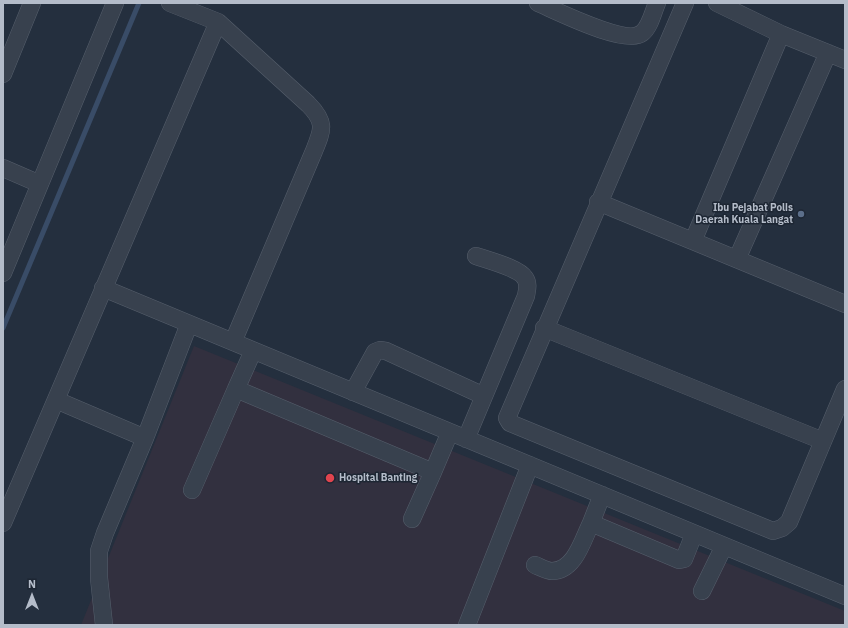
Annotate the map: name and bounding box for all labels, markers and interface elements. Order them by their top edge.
place label: Ibu Pejabat Polis Daerah Kuala Langat [695,202,793,226]
marker: Ibu Pejabat Polis Daerah Kuala Langat [796,209,806,219]
marker: Hospital Banting [324,472,336,484]
place label: Hospital Banting [339,472,417,484]
north arrow [12,576,52,616]
text: N [28,577,36,591]

